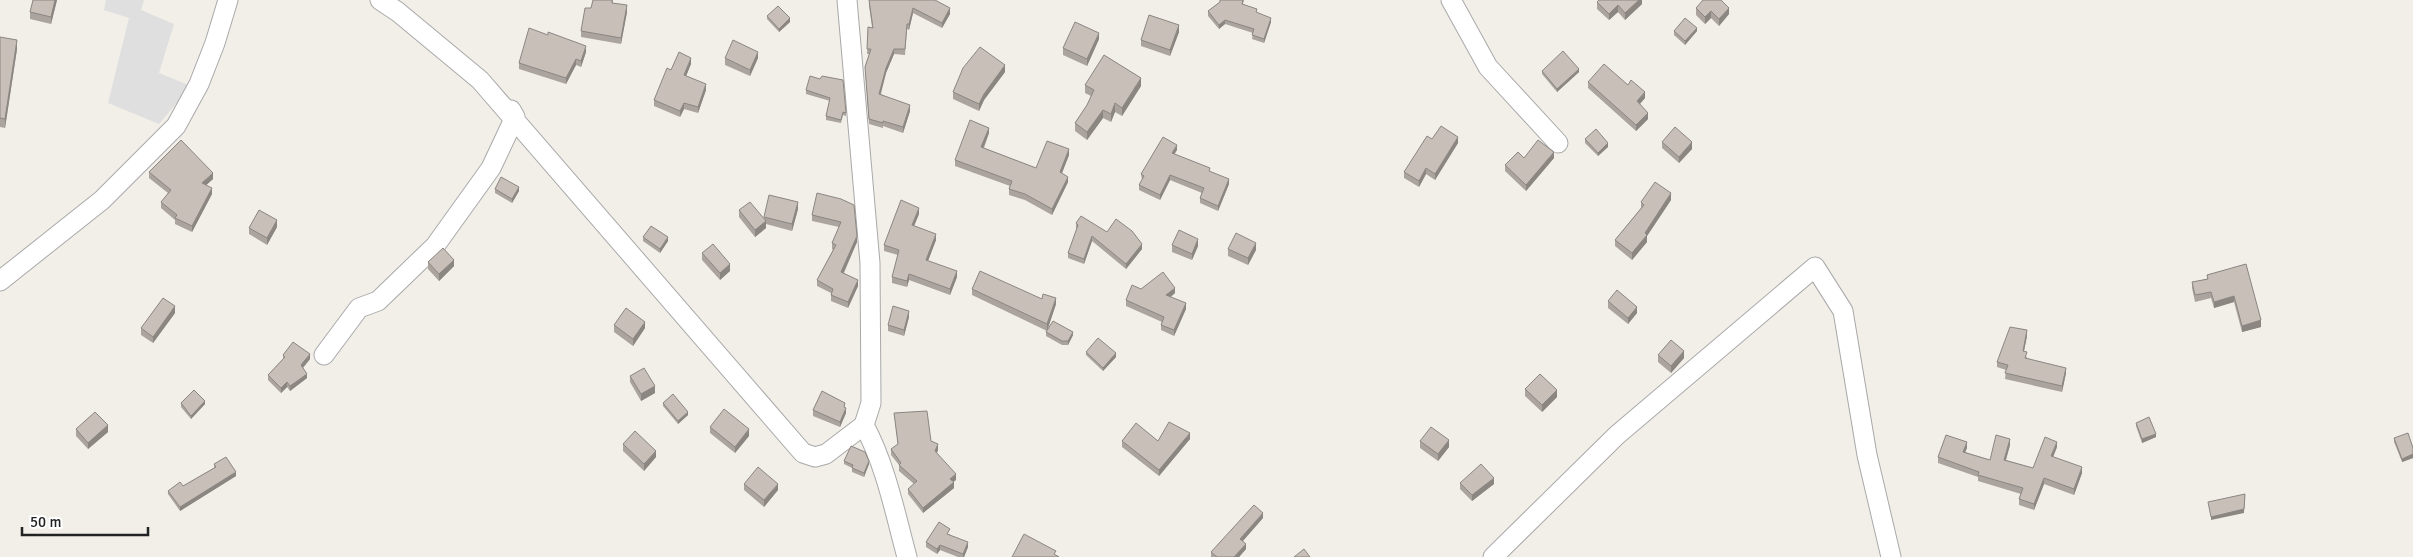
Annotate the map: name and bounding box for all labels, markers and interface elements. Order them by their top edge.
scale bar [22,504,149,536]
text: 50 m [30,513,61,531]

